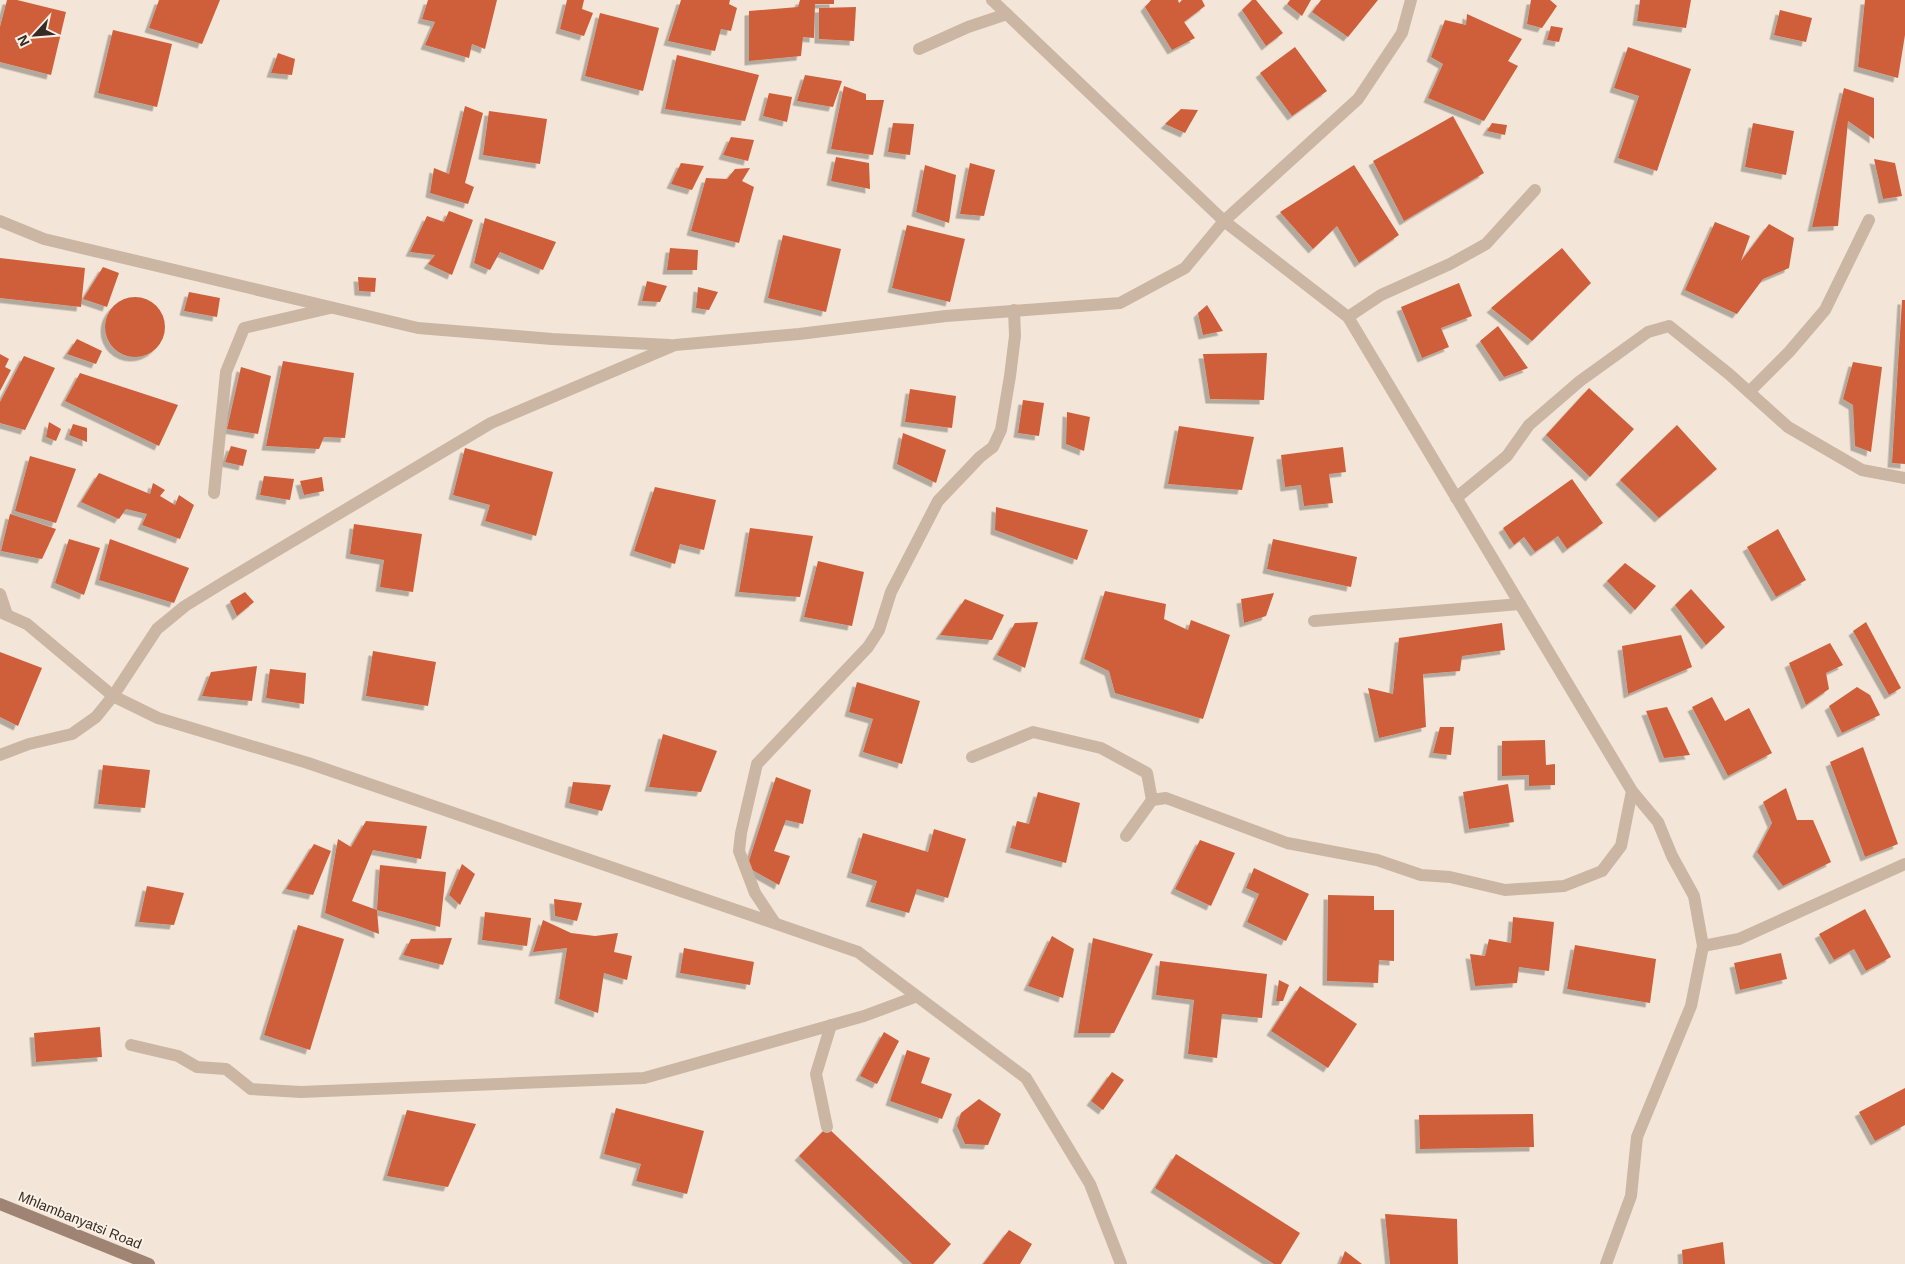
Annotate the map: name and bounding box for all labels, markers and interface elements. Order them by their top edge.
north arrow [10,10,60,60]
text: N [14,33,33,49]
street label: Mhlambanyatsi Road [16,1188,144,1252]

